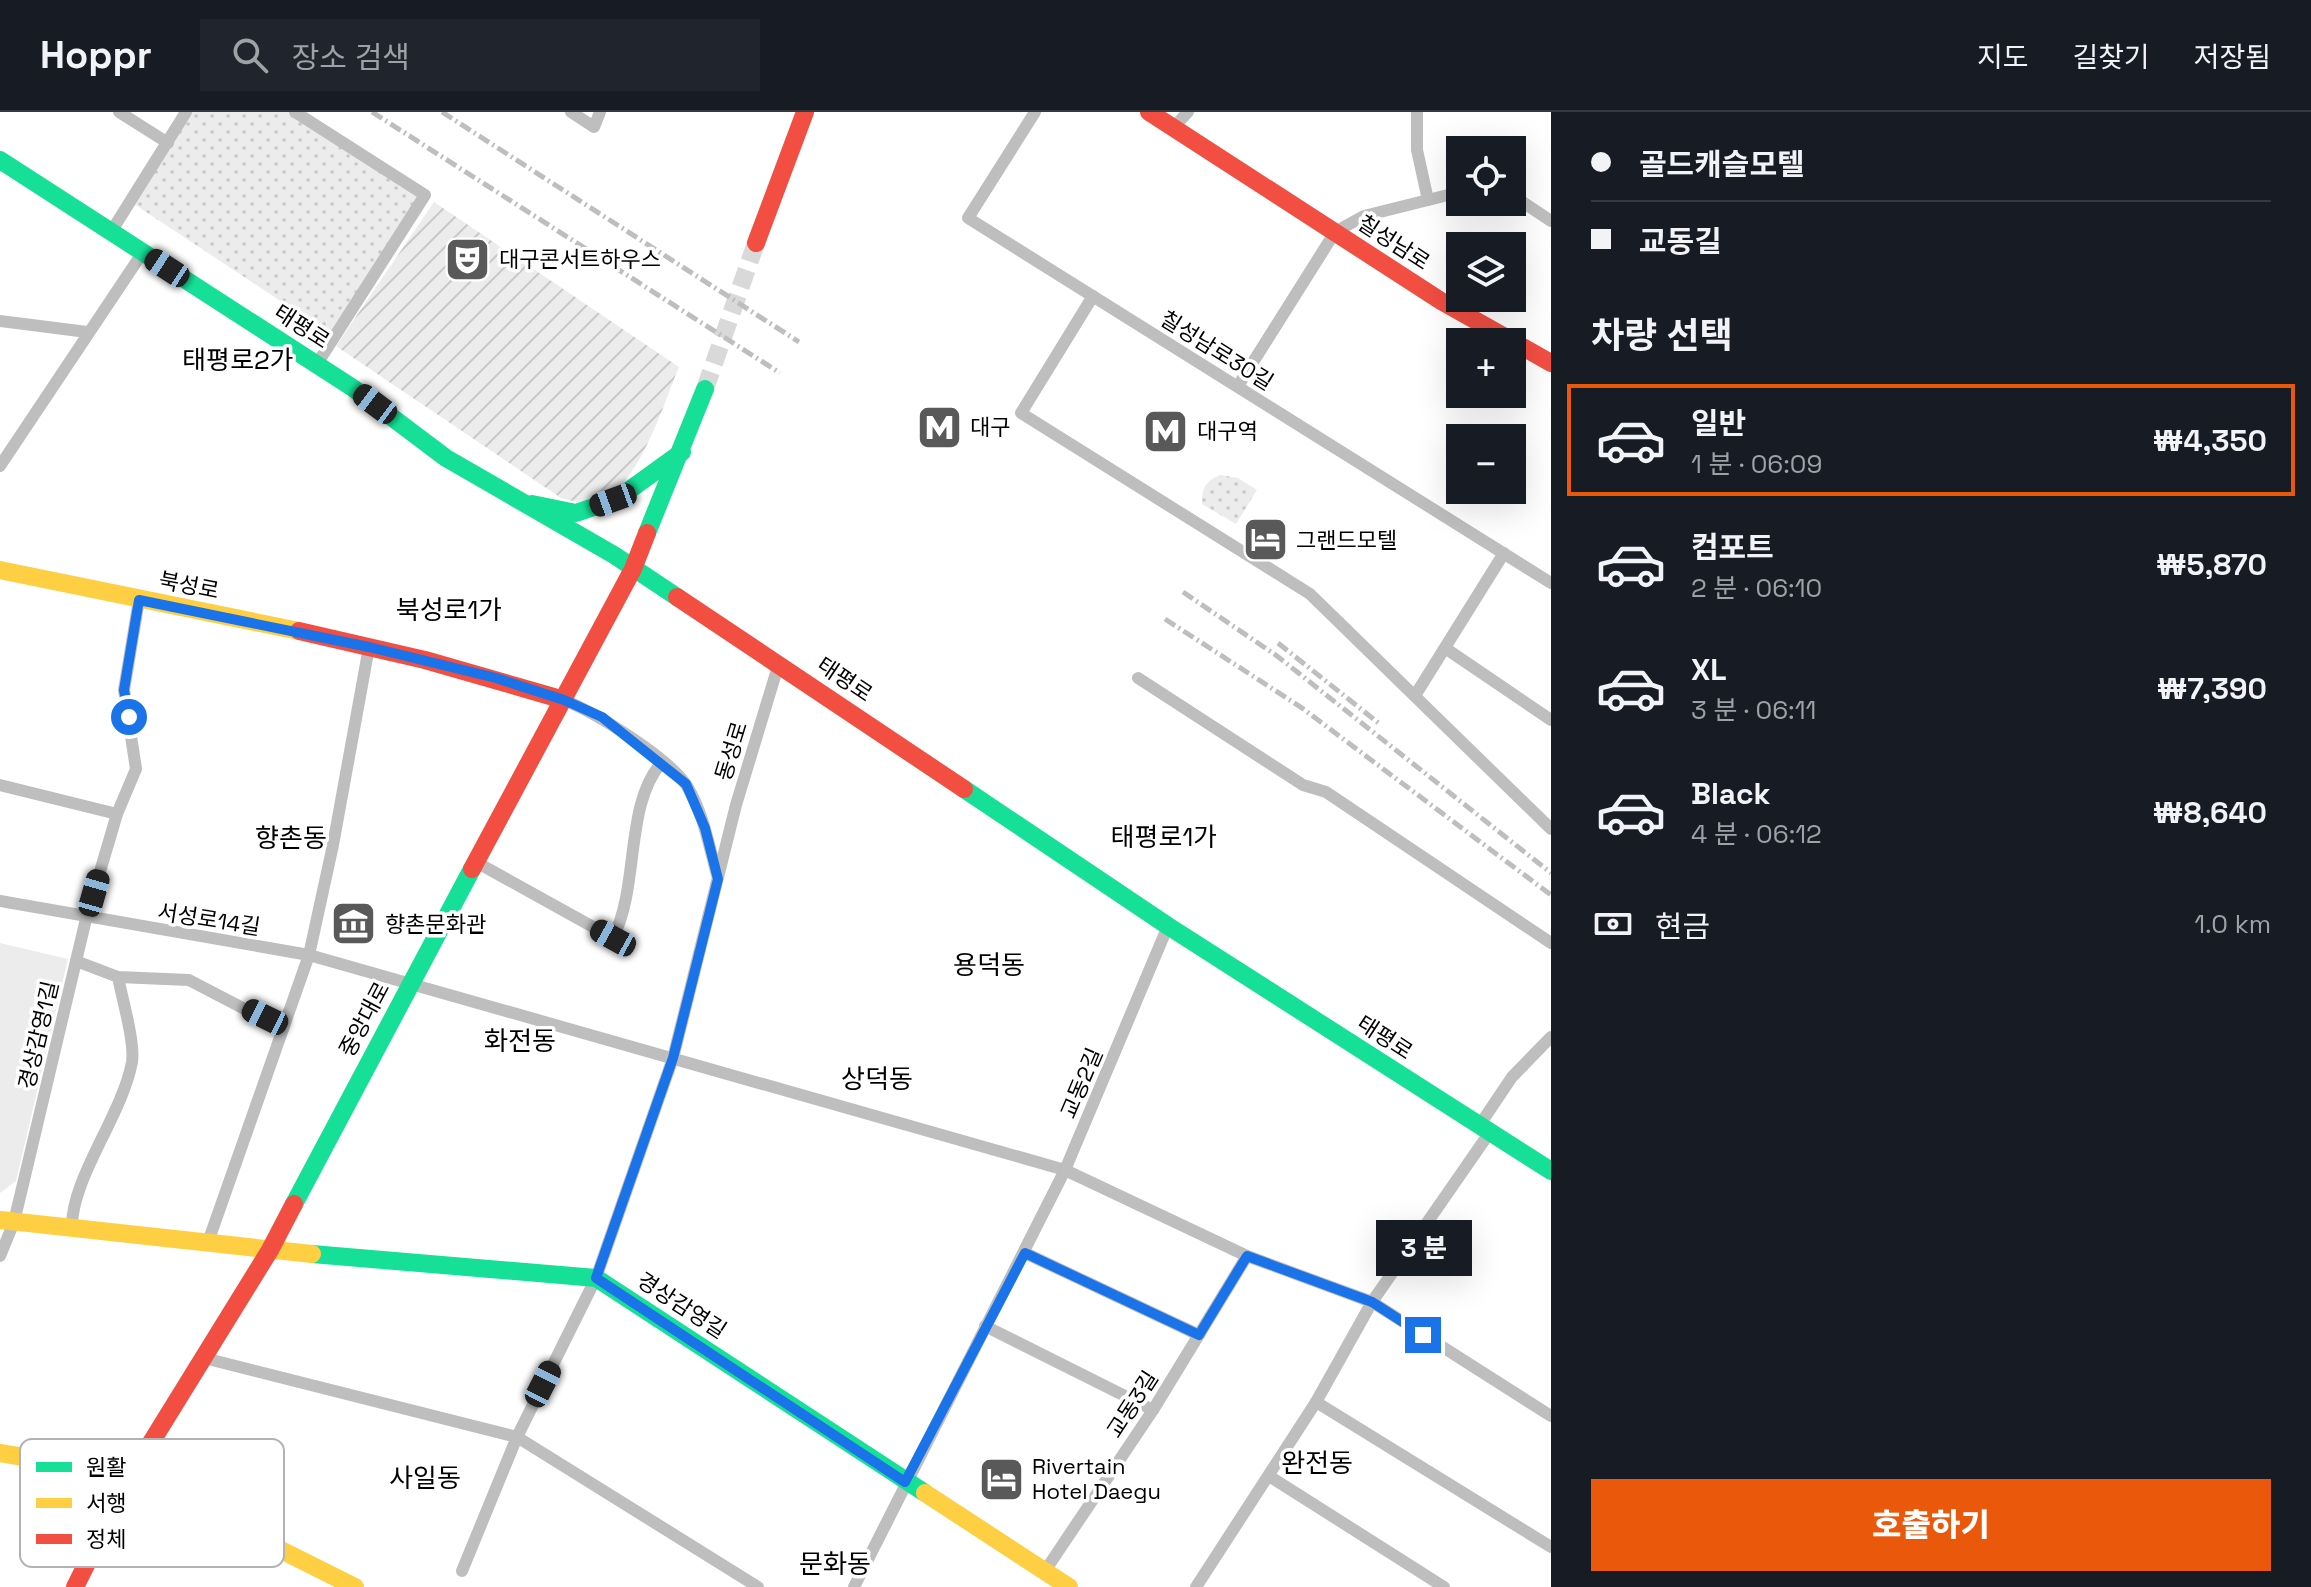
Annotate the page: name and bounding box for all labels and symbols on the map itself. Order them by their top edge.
street label: 칠성남로 [1352,208,1436,276]
theatre icon: 대구콘서트하우스 [444,235,492,283]
car [140,245,194,291]
place label: 대구콘서트하우스 [499,245,661,273]
street label: 태평로 [269,298,335,354]
street label: 칠성남로30길 [1155,304,1279,396]
district label: 태평로2가 [182,343,294,377]
car [349,380,401,428]
metro station icon: 대구 [915,403,963,451]
metro station icon: 대구역 [1142,407,1190,455]
place label: 대구 [970,413,1010,441]
place label: 대구역 [1197,417,1258,445]
car [586,481,640,519]
hotel icon: 그랜드모텔 [1241,516,1289,564]
place label: 그랜드모텔 [1296,526,1397,554]
street label: 북성로 [157,565,221,605]
district label: 북성로1가 [396,593,502,627]
street label: 태평로 [812,650,878,708]
route start [111,699,147,735]
street label: 동성로 [709,718,753,784]
district label: 태평로1가 [1111,820,1217,854]
district label: 향촌동 [255,821,327,855]
car [76,867,112,919]
street label: 서성로14길 [155,897,263,941]
museum icon: 향촌문화관 [330,900,378,948]
place label: 향촌문화관 [385,910,486,938]
car [586,916,640,960]
district label: 용덕동 [953,948,1025,982]
street label: 중앙대로 [333,977,395,1061]
street label: 경상감영1길 [12,978,64,1092]
car [238,996,292,1038]
street label: 태평로 [1352,1009,1418,1065]
district label: 화전동 [484,1024,556,1058]
street label: 교동2길 [1054,1043,1108,1123]
district label: 상덕동 [841,1062,913,1096]
callout: 3 분 [1375,1219,1471,1275]
street label: 경상감영길 [632,1266,732,1344]
route end [1405,1317,1441,1353]
car [521,1357,565,1411]
street label: 교동3길 [1100,1365,1164,1443]
legend [20,1439,284,1567]
district label: 완전동 [1281,1446,1353,1480]
place label: Rivertain Hotel Daegu [1032,1452,1161,1505]
text: 원활 [86,1453,126,1481]
hotel icon: Rivertain Hotel Daegu [977,1455,1025,1503]
district label: 사일동 [389,1461,461,1495]
text: 서행 [86,1489,126,1517]
text: 정체 [86,1525,126,1553]
district label: 문화동 [799,1547,871,1581]

